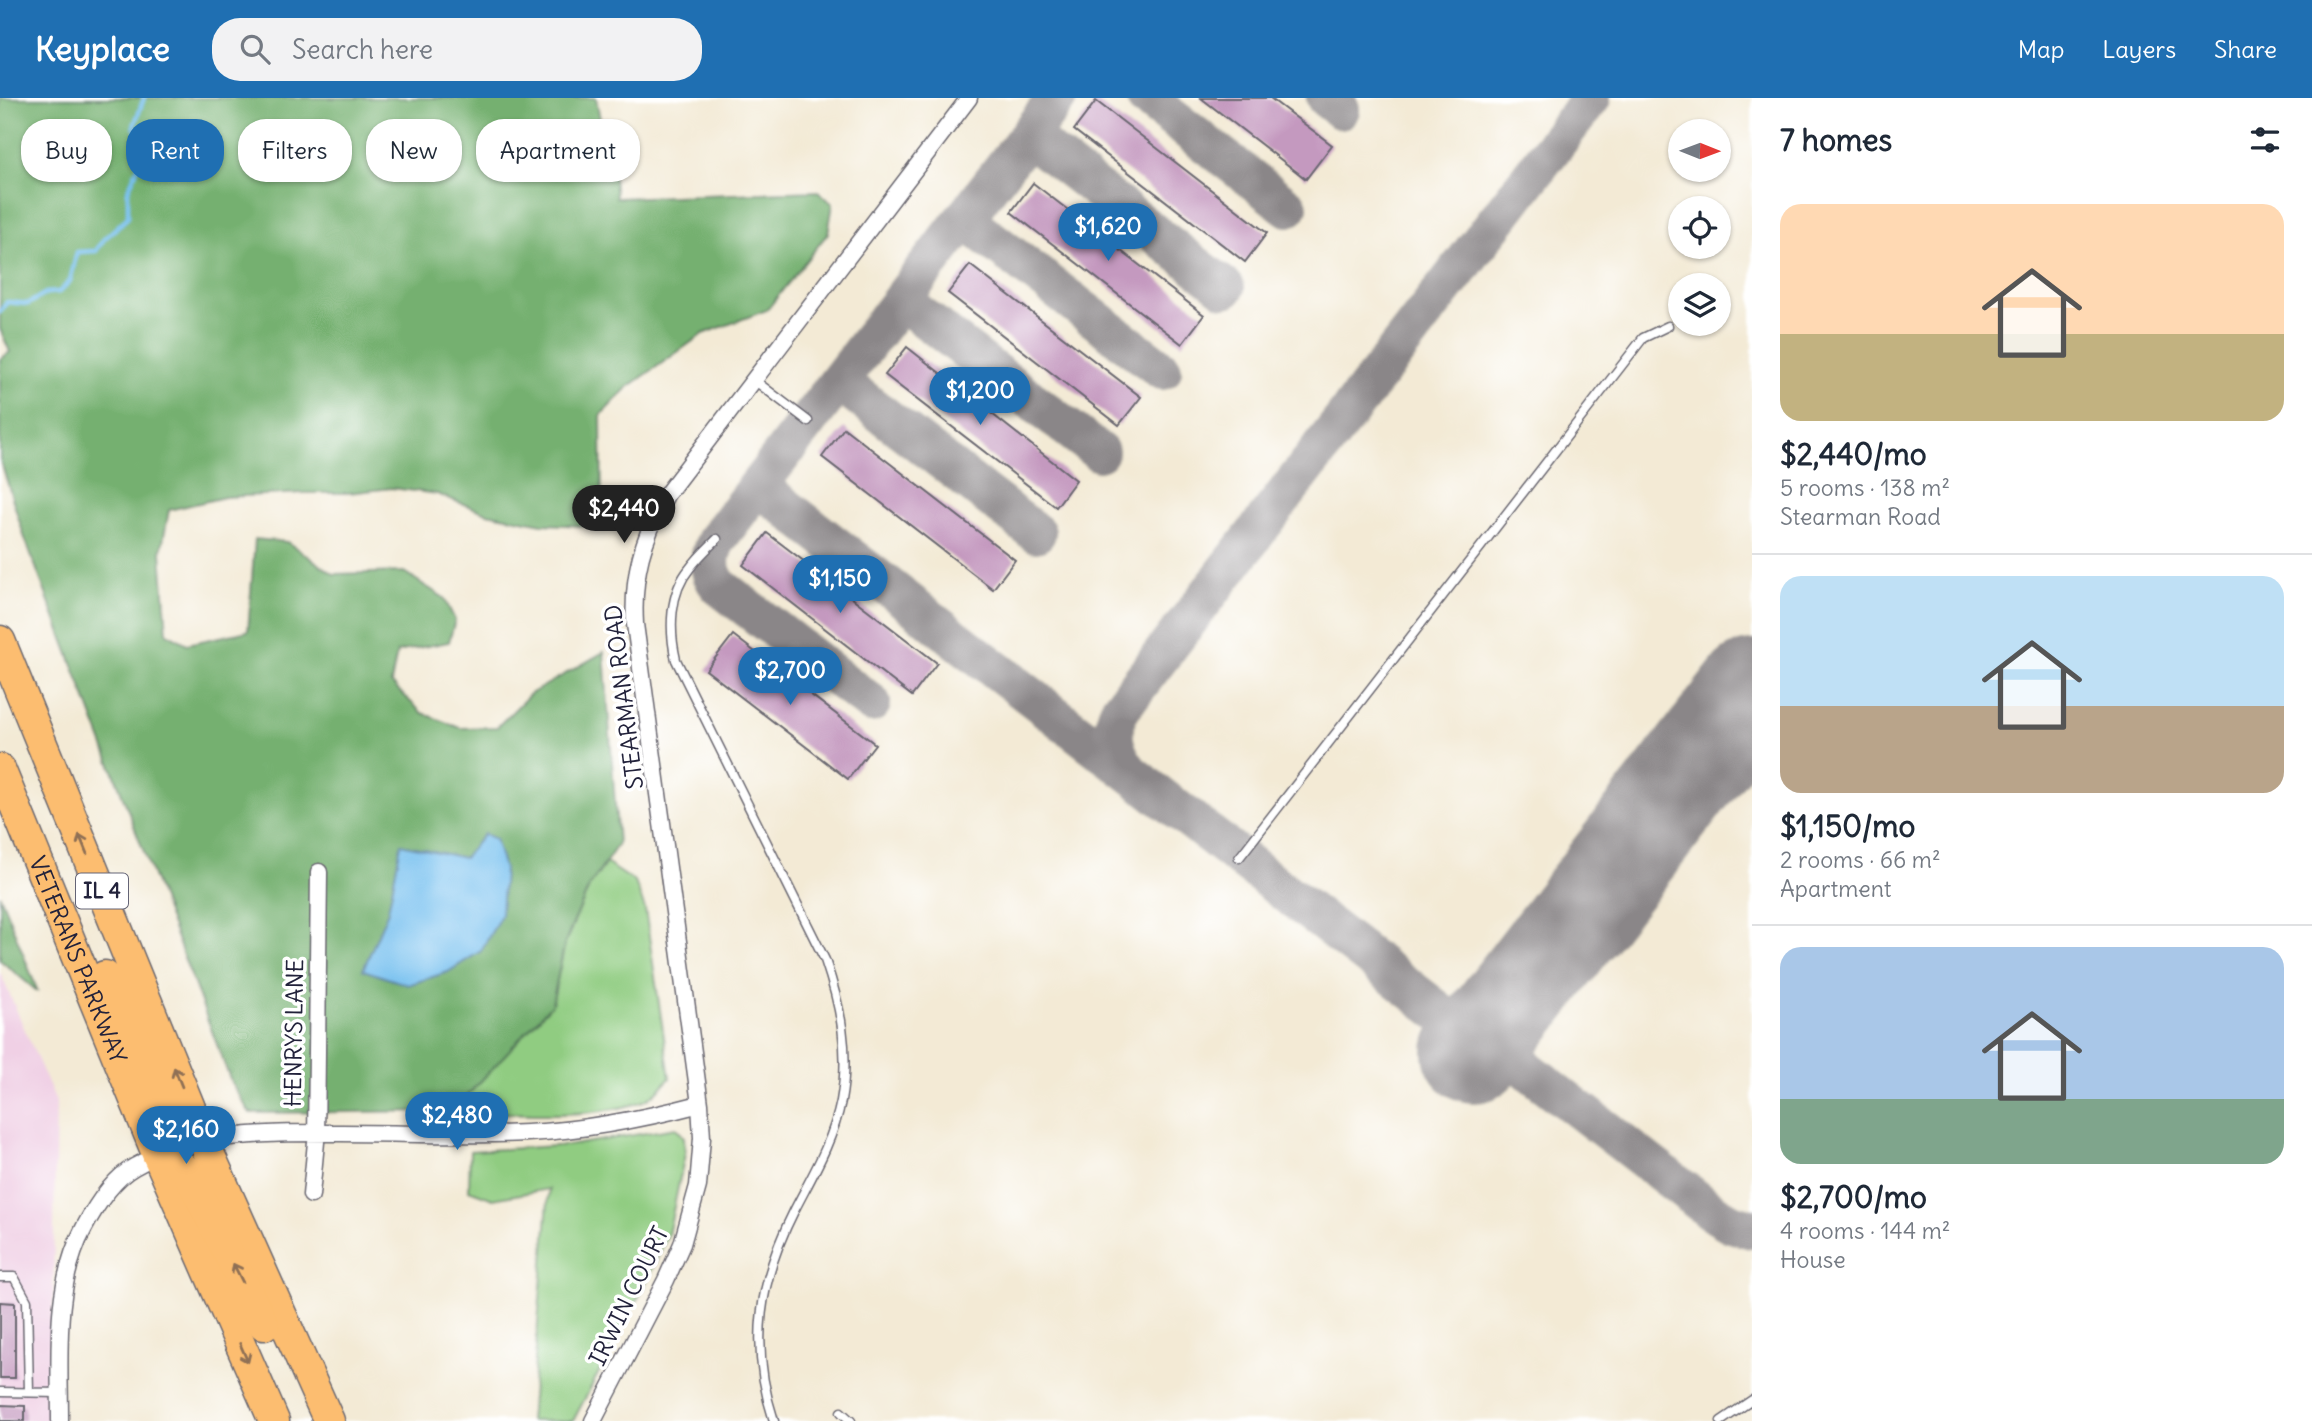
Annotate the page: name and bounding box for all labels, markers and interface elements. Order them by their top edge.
search box [212,18,702,81]
text: Keyplace [35,28,170,70]
icon: search [236,30,274,68]
text: Search here [292,33,433,66]
text: Map [2018,34,2064,64]
text: Layers [2102,34,2176,64]
text: Share [2214,34,2277,64]
chip: Buy [21,119,112,182]
chip: Rent [126,119,224,182]
chip: Filters [238,119,352,182]
chip: New [366,119,462,182]
chip: Apartment [476,119,640,182]
north arrow [1668,119,1731,182]
map controls [1668,119,1731,336]
text: 7 homes [1780,121,1892,159]
icon: filters [2246,121,2284,159]
button: locate [1668,196,1731,259]
pin: $1,620 [1051,204,1165,263]
text: $1,620 [1074,211,1142,240]
icon: home [1969,250,2095,376]
button: layers [1668,273,1731,336]
pin: $1,200 [923,368,1037,427]
text: $1,200 [945,375,1015,404]
text: $2,440/mo [1780,435,1927,473]
text: 5 rooms · 138 m² [1780,473,1950,502]
pin: $2,440 [567,486,681,545]
text: $2,440 [588,493,660,522]
text: Stearman Road [1780,502,1941,531]
pin: $1,150 [783,556,897,615]
text: $1,150 [809,563,871,592]
street label: STEARMAN ROAD [598,603,649,791]
icon: home [1969,622,2095,748]
pin: $2,700 [733,648,847,707]
text: $2,700 [754,655,826,684]
text: $1,150/mo [1780,807,1915,845]
one-way arrow [75,834,88,855]
text: 2 rooms · 66 m² [1780,845,1941,874]
street label: VETERANS PARKWAY [23,852,134,1067]
road number: IL 4 [76,874,128,908]
text: Apartment [1780,874,1892,903]
street label: HENRYS LANE [278,959,309,1107]
icon: home [1969,993,2095,1119]
one-way arrow [170,1067,183,1089]
pin: $2,480 [400,1093,514,1152]
text: $2,480 [421,1100,493,1129]
pin: $2,160 [129,1107,243,1166]
text: $2,160 [153,1114,219,1143]
text: $2,700/mo [1780,1178,1927,1216]
text: 4 rooms · 144 m² [1780,1216,1950,1245]
street label: IRWIN COURT [582,1221,675,1370]
text: House [1780,1245,1846,1274]
one-way arrow [230,1263,244,1284]
one-way arrow [238,1342,251,1363]

